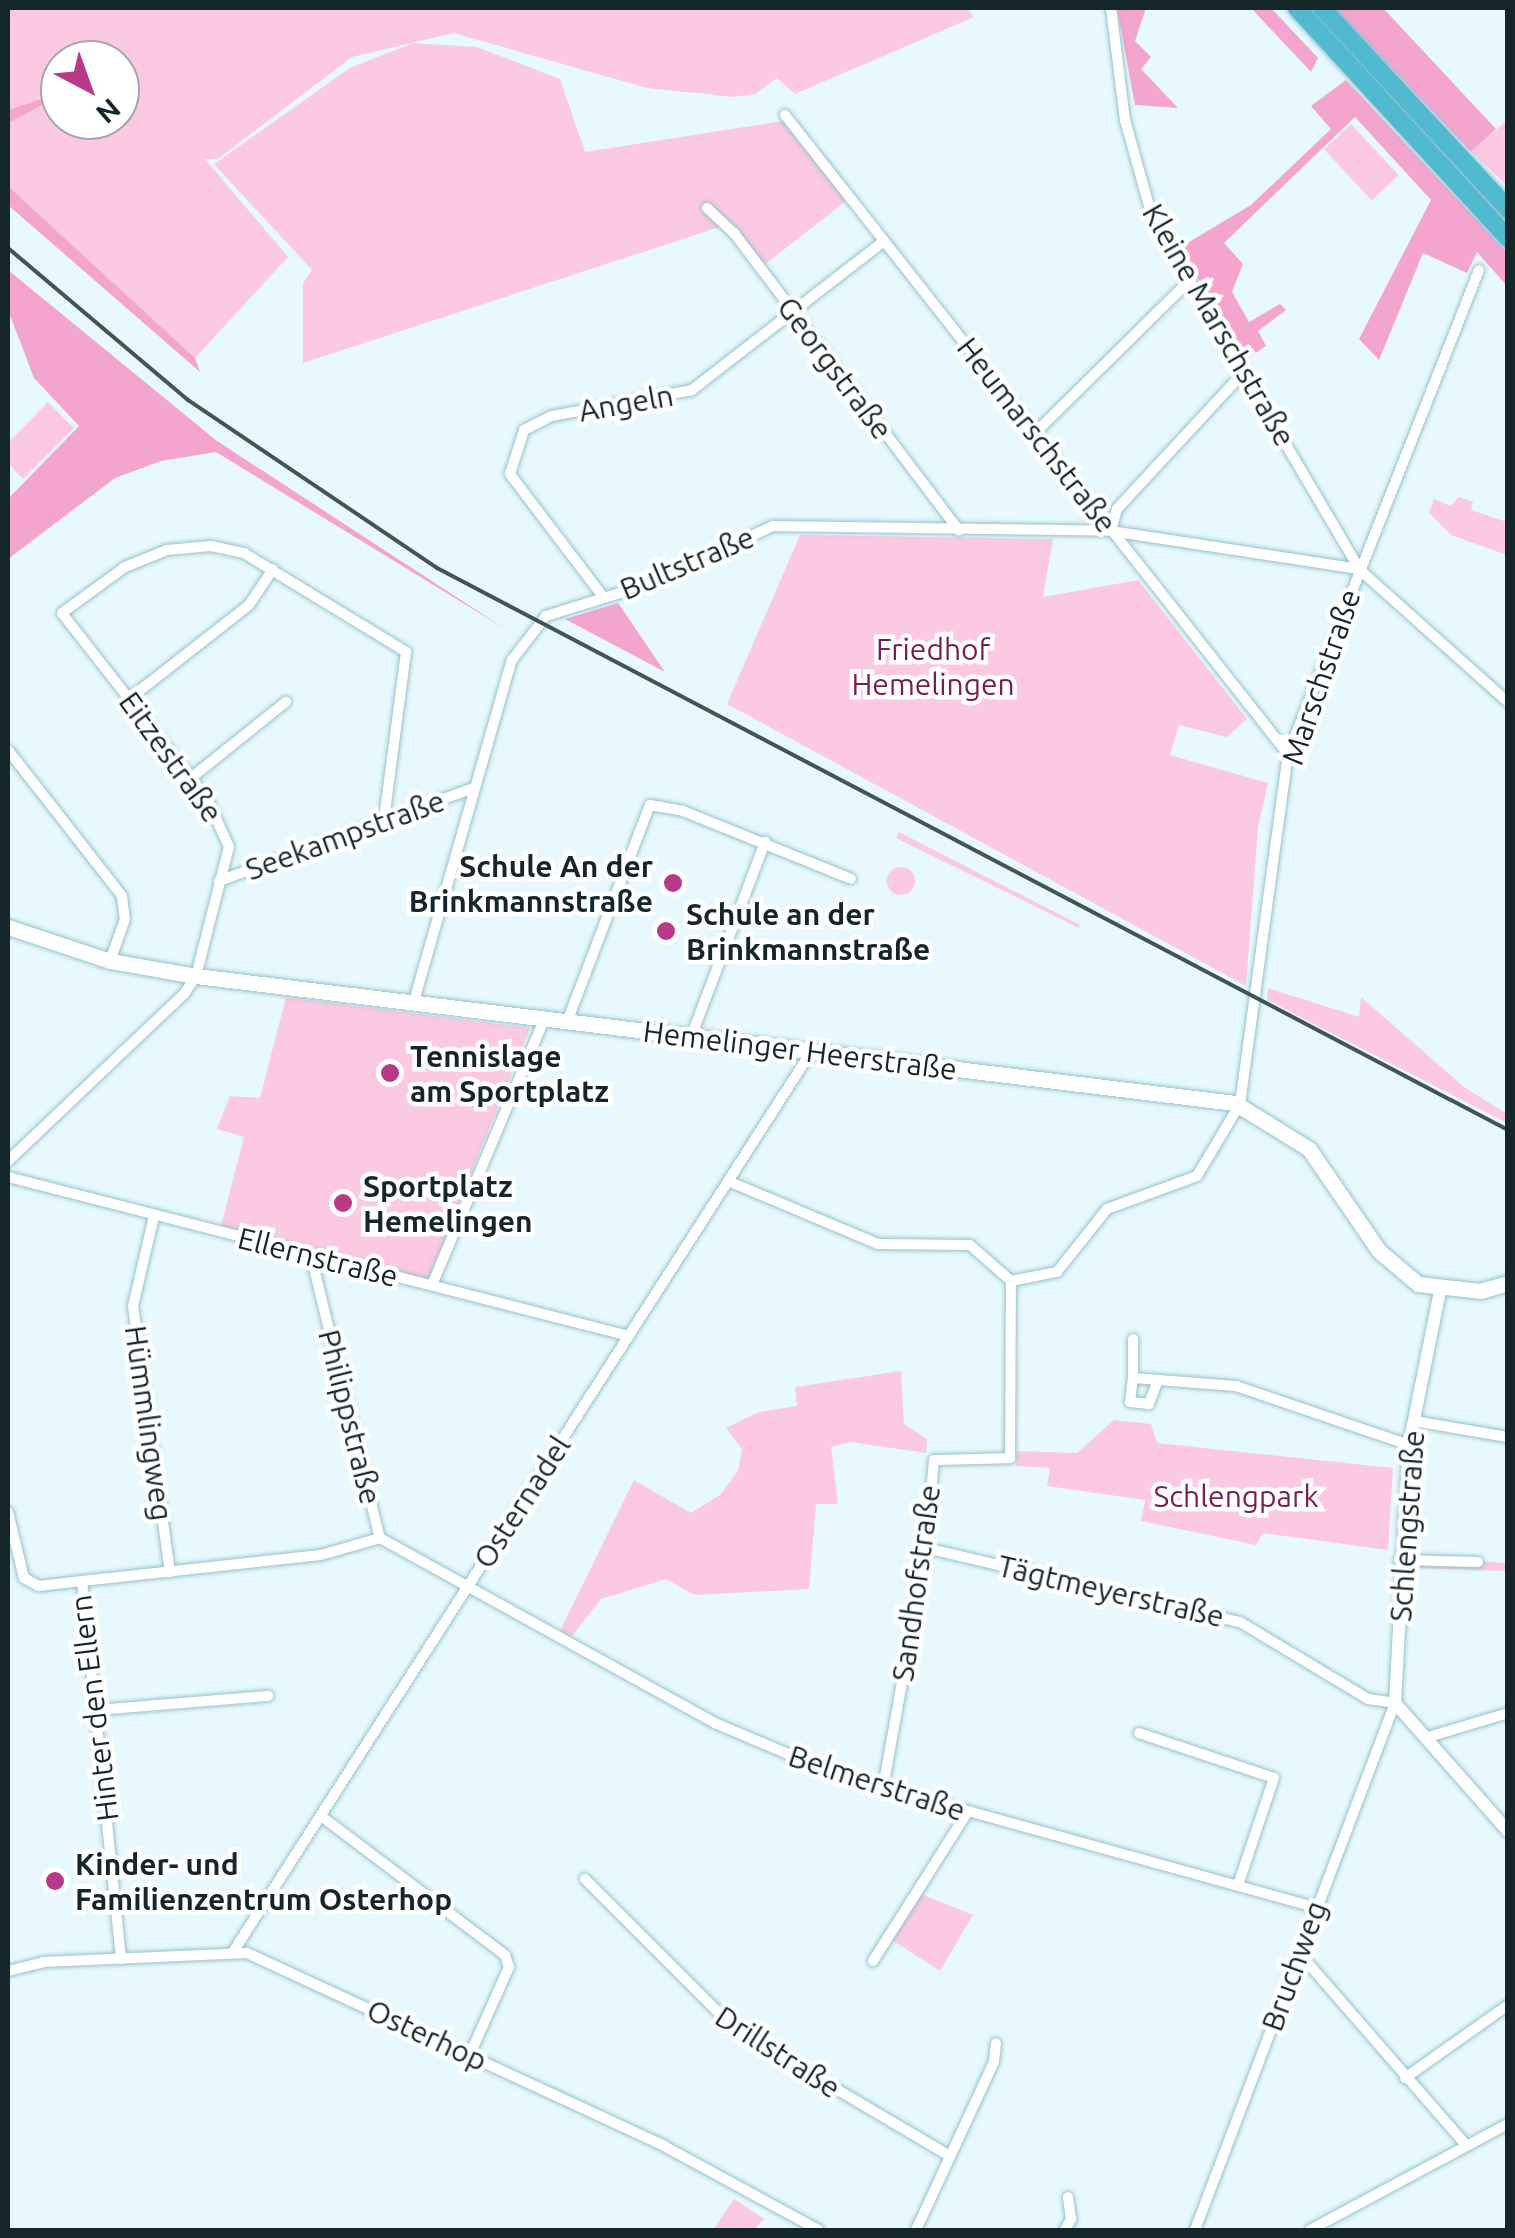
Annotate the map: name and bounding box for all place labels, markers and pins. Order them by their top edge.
place label: Schule An der Brinkmannstraße [409,848,653,918]
marker: Schule An der Brinkmannstraße [662,872,684,894]
place label: Schule an der Brinkmannstraße [686,896,930,966]
marker: Schule an der Brinkmannstraße [655,920,677,942]
place label: Tennislage am Sportplatz [410,1038,609,1108]
marker: Tennislage am Sportplatz [379,1062,401,1084]
place label: Sportplatz Hemelingen [363,1168,533,1238]
marker: Sportplatz Hemelingen [332,1192,354,1214]
place label: Kinder- und Familienzentrum Osterhop [75,1846,452,1916]
marker: Kinder- und Familienzentrum Osterhop [44,1870,66,1892]

